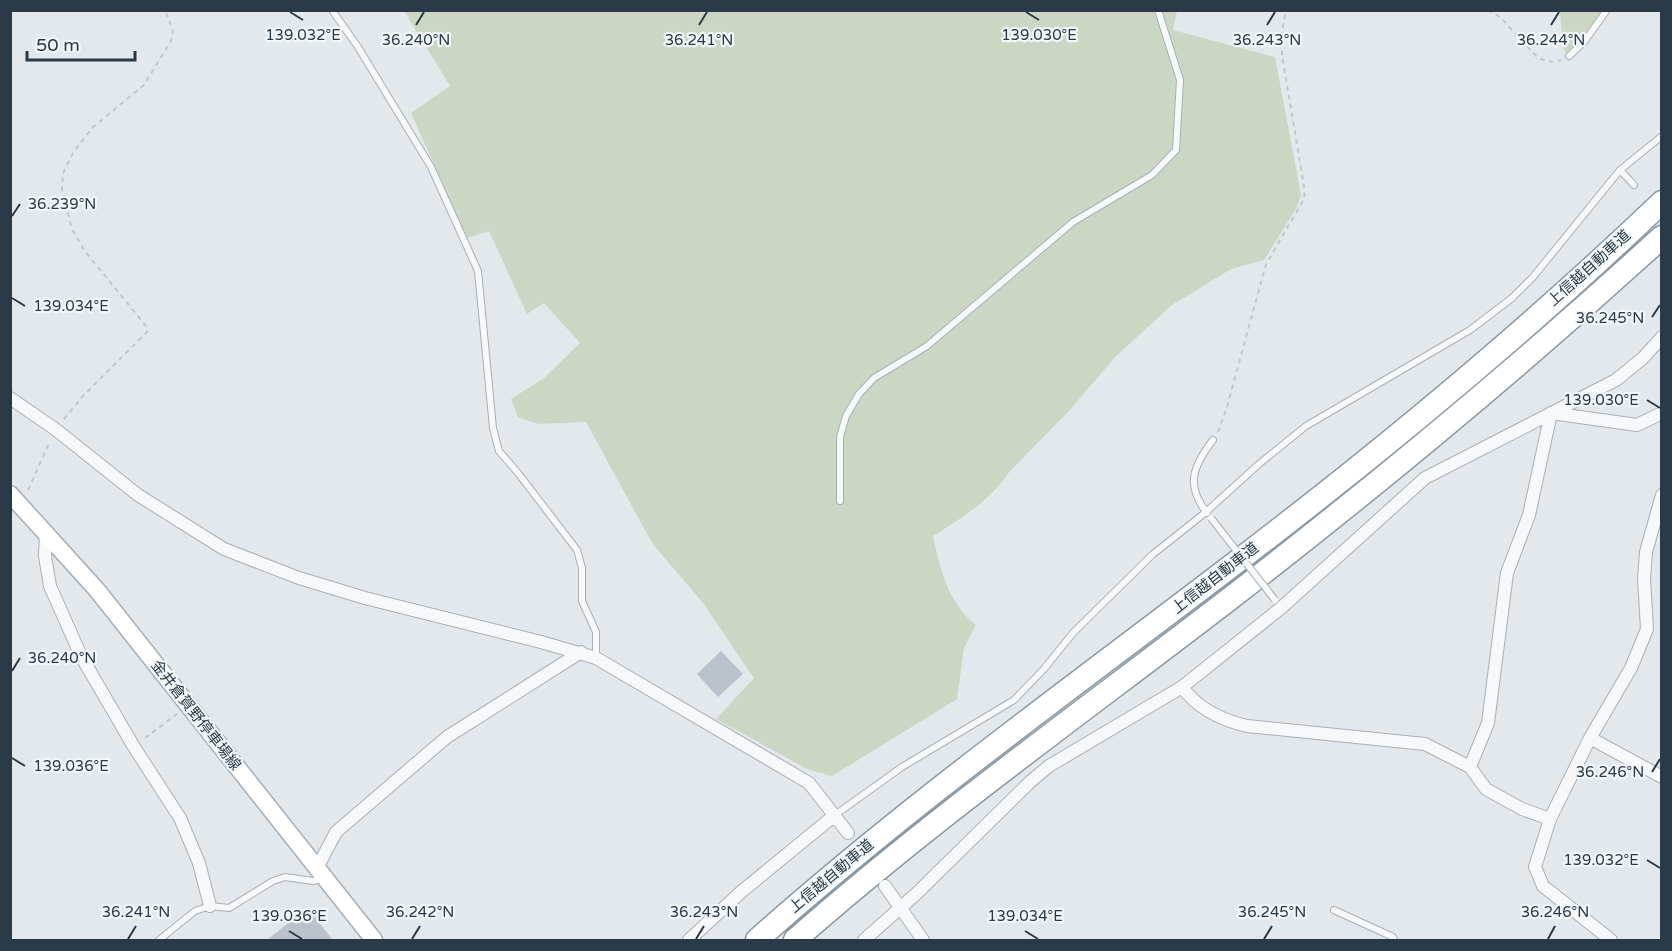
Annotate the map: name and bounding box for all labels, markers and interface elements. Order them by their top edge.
scale bar [27,24,135,62]
text: 139.032°E [265,26,341,44]
text: 139.030°E [1001,26,1077,44]
text: 36.240°N [382,31,450,49]
text: 36.241°N [665,31,733,49]
text: 36.243°N [1233,31,1301,49]
text: 36.244°N [1517,31,1585,49]
text: 50 m [36,34,80,56]
text: 36.239°N [28,195,96,213]
street label: 上信越自動車道 [1544,226,1634,310]
text: 139.034°E [33,297,109,315]
text: 36.245°N [1576,309,1644,327]
text: 139.030°E [1563,391,1639,409]
street label: 上信越自動車道 [1168,539,1262,617]
text: 36.240°N [28,649,96,667]
street label: 金井倉賀野停車場線 [147,656,245,774]
text: 139.036°E [33,757,109,775]
text: 36.246°N [1576,763,1644,781]
street label: 上信越自動車道 [785,835,877,917]
text: 139.032°E [1563,851,1639,869]
text: 36.241°N [102,903,170,921]
text: 36.242°N [386,903,454,921]
text: 36.243°N [670,903,738,921]
text: 36.245°N [1238,903,1306,921]
text: 36.246°N [1521,903,1589,921]
text: 139.036°E [251,907,327,925]
text: 139.034°E [987,907,1063,925]

